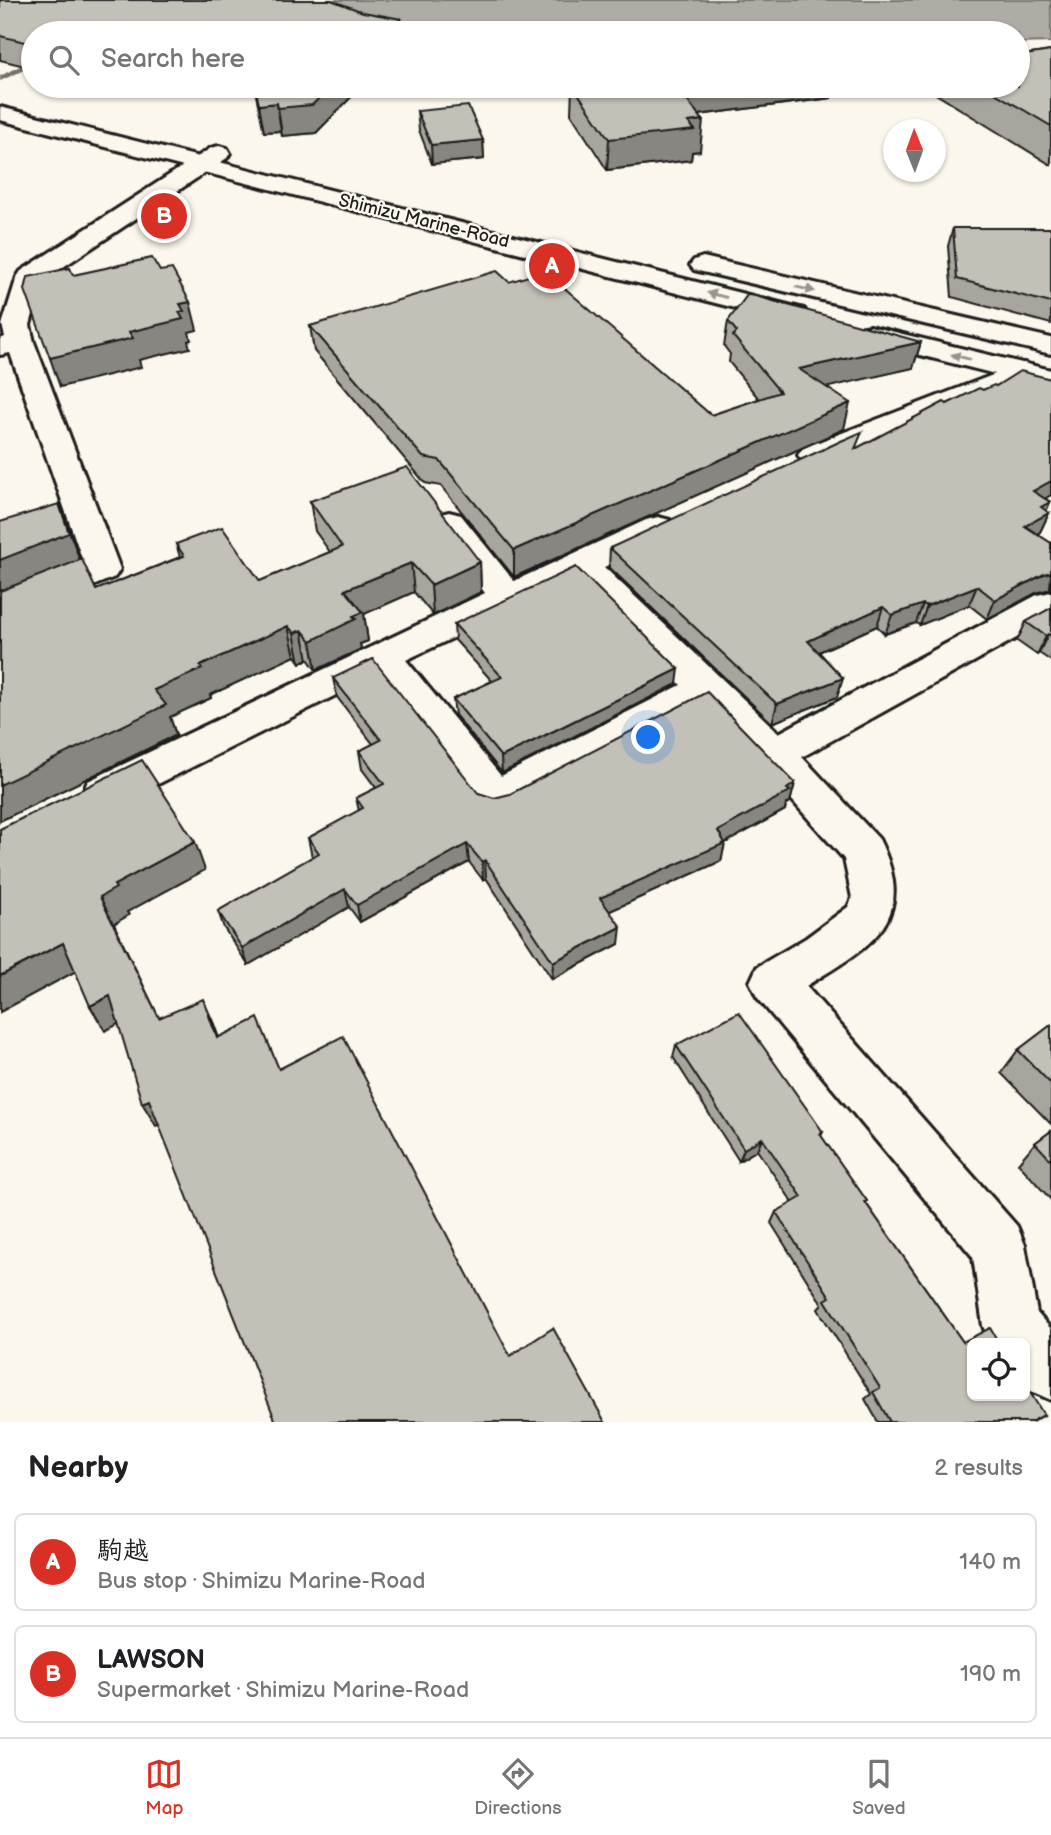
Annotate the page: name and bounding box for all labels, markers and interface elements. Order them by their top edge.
search box [21,21,1030,98]
icon: search [45,41,83,79]
text: Search here [101,44,245,75]
north arrow [883,119,946,182]
pin: B [141,190,187,242]
street label: Shimizu Marine-Road [337,190,511,252]
pin: A [529,240,575,292]
one-way arrow [794,284,816,295]
one-way arrow [706,289,728,300]
one-way arrow [950,351,972,362]
your location [631,720,665,754]
map controls [967,1338,1030,1401]
button: locate [967,1338,1030,1401]
text: Nearby [28,1450,128,1486]
text: 2 results [934,1454,1023,1482]
text: 駒越 [97,1536,149,1567]
text: A [46,1548,60,1576]
text: 140 m [959,1548,1021,1576]
text: Bus stop · Shimizu Marine-Road [97,1567,426,1595]
text: LAWSON [97,1645,205,1676]
text: B [45,1660,61,1688]
text: 190 m [960,1660,1021,1688]
text: Supermarket · Shimizu Marine-Road [97,1676,469,1704]
tab: Map [145,1755,184,1820]
tab: Directions [474,1755,562,1820]
tab: Saved [852,1755,906,1820]

